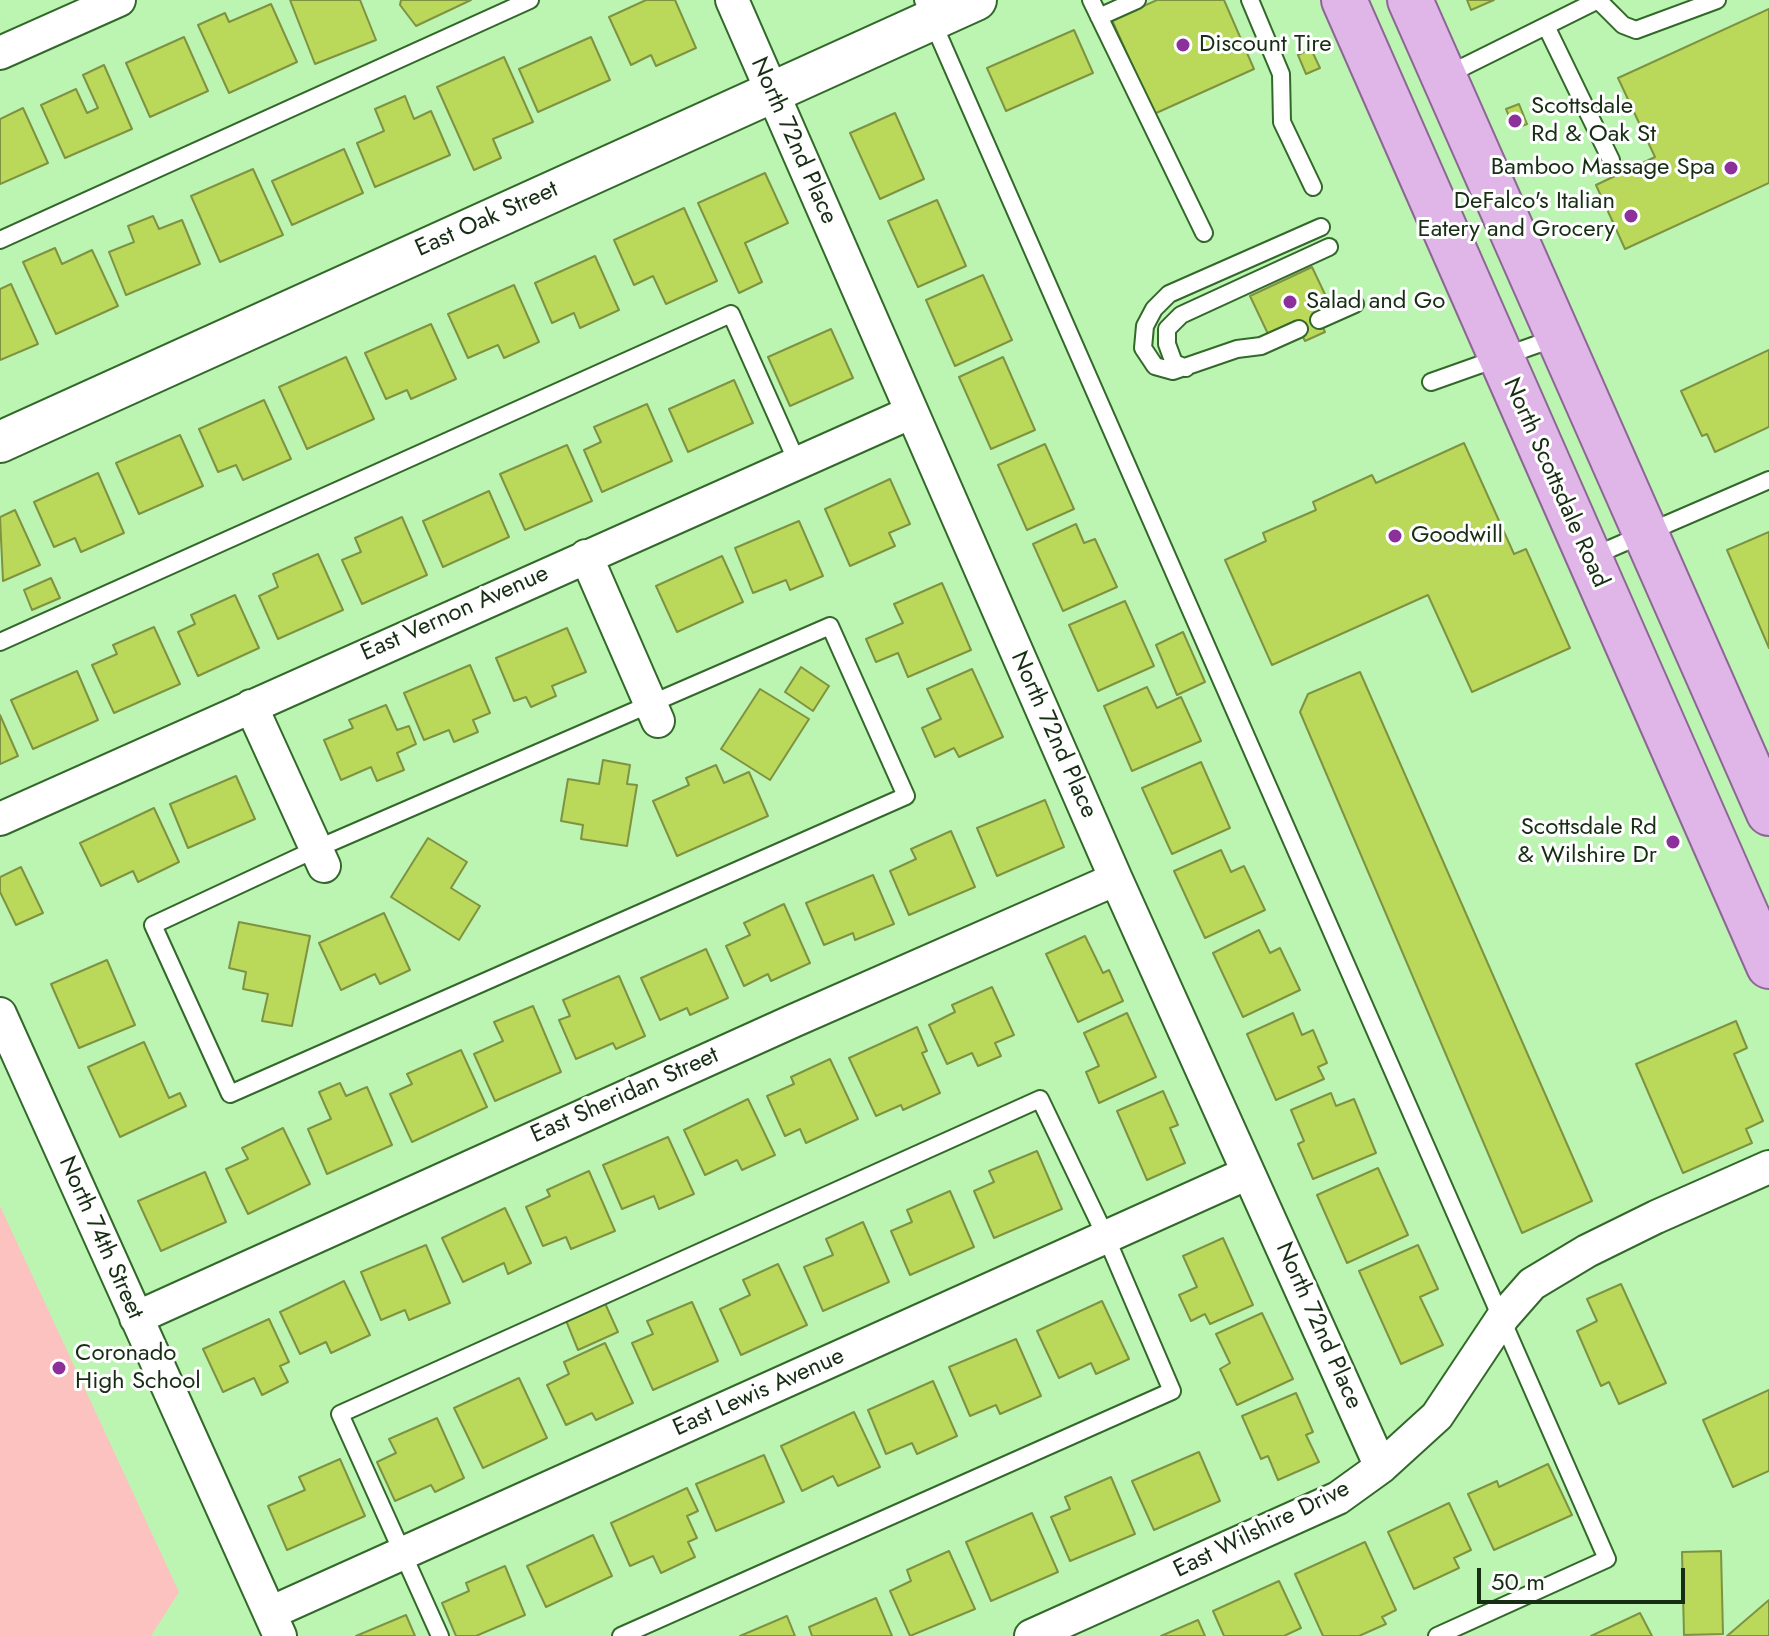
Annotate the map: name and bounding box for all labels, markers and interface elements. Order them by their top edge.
place label: Discount Tire [1199,31,1332,59]
marker: Discount Tire [1174,36,1192,54]
street label: North 72nd Place [743,53,843,229]
place label: Scottsdale Rd & Oak St [1531,93,1656,149]
marker: Scottsdale Rd & Oak St [1506,112,1524,130]
place label: Bamboo Massage Spa [1491,154,1715,182]
marker: Bamboo Massage Spa [1722,159,1740,177]
street label: East Oak Street [411,176,563,264]
place label: DeFalco's Italian Eatery and Grocery [1417,188,1615,244]
marker: DeFalco's Italian Eatery and Grocery [1622,207,1640,225]
place label: Salad and Go [1306,288,1445,316]
marker: Salad and Go [1281,293,1299,311]
street label: North Scottsdale Road [1496,374,1614,592]
place label: Goodwill [1411,522,1503,550]
marker: Goodwill [1386,527,1404,545]
street label: East Vernon Avenue [357,560,553,668]
street label: North 72nd Place [1003,647,1103,823]
place label: Scottsdale Rd & Wilshire Dr [1518,814,1657,870]
marker: Scottsdale Rd & Wilshire Dr [1664,833,1682,851]
street label: East Sheridan Street [527,1042,723,1150]
street label: North 74th Street [51,1152,149,1324]
street label: North 72nd Place [1268,1238,1368,1414]
place label: Coronado High School [75,1340,201,1396]
street label: East Lewis Avenue [669,1342,849,1444]
marker: Coronado High School [50,1359,68,1377]
street label: East Wilshire Drive [1169,1475,1355,1585]
scale bar [1481,1552,1689,1602]
text: 50 m [1491,1564,1545,1599]

